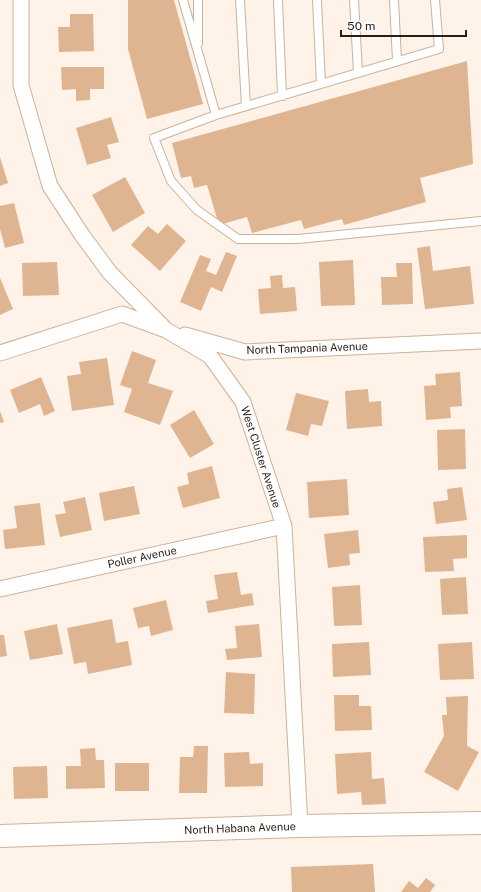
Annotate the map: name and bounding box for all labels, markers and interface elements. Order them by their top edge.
scale bar [341,12,466,38]
text: 50 m [347,19,375,33]
street label: North Tampania Avenue [246,340,368,356]
street label: West Cluster Avenue [239,405,283,509]
street label: Poller Avenue [106,544,178,570]
street label: North Habana Avenue [184,820,296,836]

